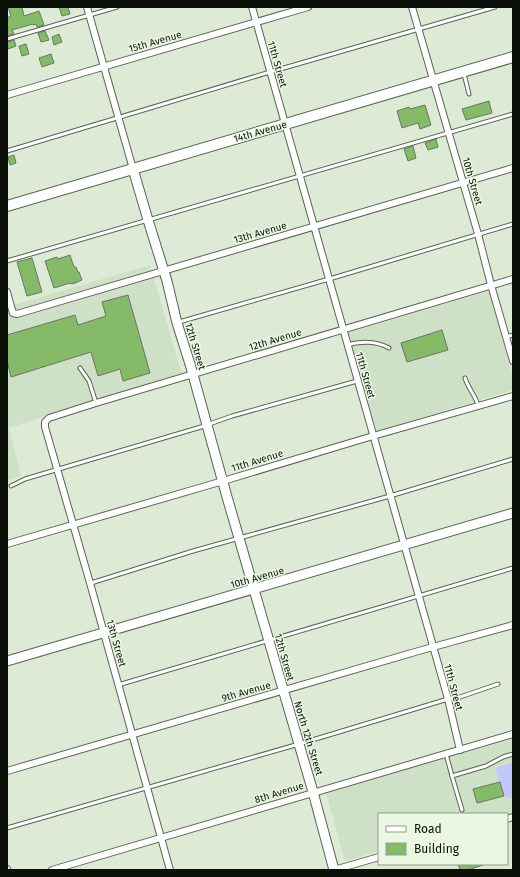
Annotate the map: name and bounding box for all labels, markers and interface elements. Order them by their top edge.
street label: 15th Avenue [127,29,183,55]
street label: 11th Street [265,40,289,89]
street label: 14th Avenue [232,119,288,145]
street label: 10th Street [459,156,485,207]
street label: 13th Avenue [232,220,288,246]
street label: 12th Street [182,321,208,372]
street label: 12th Avenue [247,326,303,354]
street label: 11th Street [353,351,377,400]
street label: 11th Avenue [230,447,285,475]
street label: 10th Avenue [229,565,285,591]
street label: 13th Street [104,618,129,669]
street label: 12th Street [272,632,297,683]
street label: 11th Street [441,663,465,712]
street label: 9th Avenue [220,679,272,705]
street label: North 12th Street [291,700,325,777]
street label: 8th Avenue [253,780,305,806]
legend [378,813,508,865]
text: Road [414,822,442,836]
text: Building [414,842,460,856]

